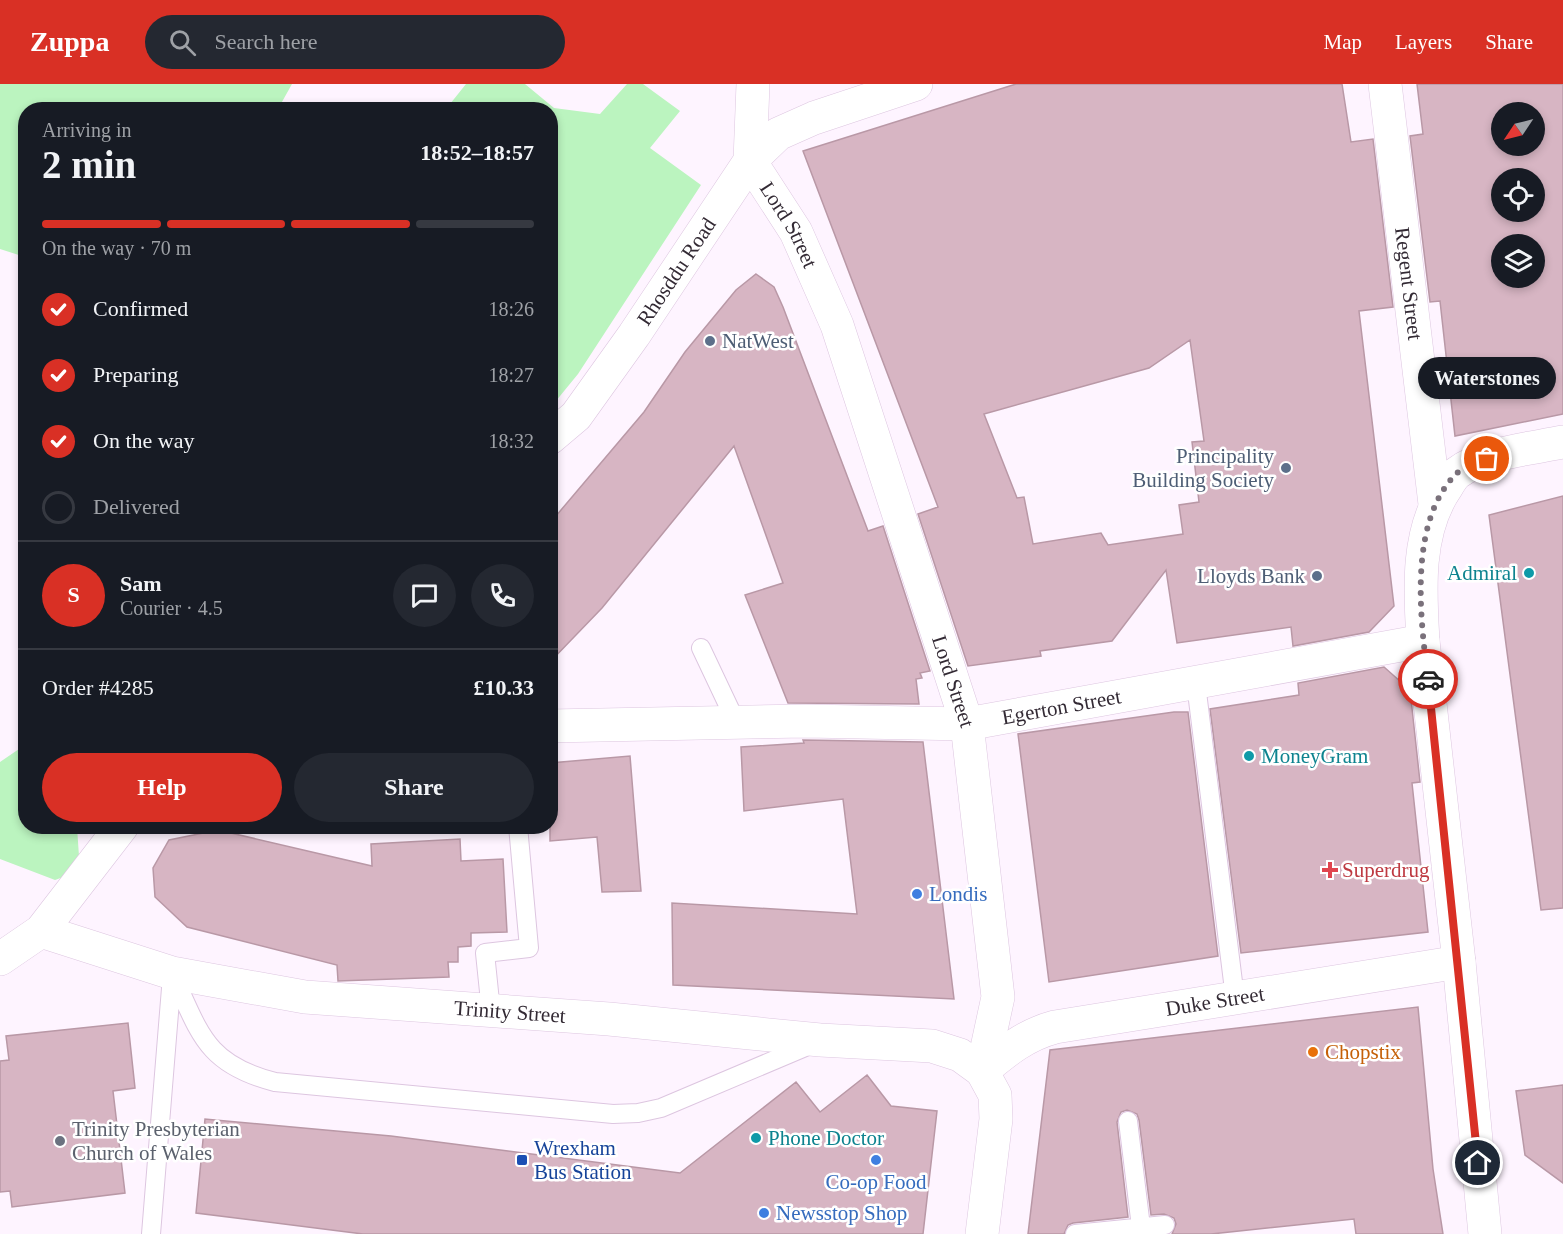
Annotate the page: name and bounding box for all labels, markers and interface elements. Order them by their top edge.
search box [145,15,565,69]
text: Zuppa [30,26,109,57]
icon: search [166,26,199,59]
text: Search here [214,29,318,54]
text: Map [1324,30,1362,54]
text: Layers [1395,30,1452,54]
text: Share [1485,30,1533,54]
north arrow [1491,102,1545,156]
map controls [1491,102,1545,288]
text: Arriving in [42,119,131,141]
text: 18:52–18:57 [420,140,534,165]
text: 2 min [42,143,136,186]
button: locate [1491,168,1545,222]
street label: Lord Street [755,178,822,272]
street label: Rhosddu Road [632,213,721,330]
street label: Regent Street [1390,226,1427,342]
button: layers [1491,234,1545,288]
text: On the way · 70 m [42,237,191,259]
icon: check [42,293,75,326]
text: Confirmed [93,296,188,321]
text: 18:26 [488,298,534,320]
place label: NatWest [722,329,794,353]
marker: NatWest [703,334,717,348]
callout: Waterstones [1418,357,1556,399]
icon: check [42,359,75,392]
text: Preparing [93,362,179,387]
text: 18:27 [488,364,534,386]
text: Waterstones [1434,367,1540,389]
icon: check [42,425,75,458]
text: On the way [93,428,194,453]
text: 18:32 [488,430,534,452]
pin [1461,433,1512,484]
icon: bag [1470,442,1503,475]
place label: Principality Building Society [1132,444,1275,492]
marker: Principality Building Society [1279,461,1293,475]
text: Delivered [93,494,180,519]
place label: Admiral [1447,561,1517,585]
button: chat [393,564,456,627]
button: phone [471,564,534,627]
place label: Lloyds Bank [1197,564,1305,588]
marker: Admiral [1522,566,1536,580]
marker: Lloyds Bank [1310,569,1324,583]
text: Sam [120,571,162,596]
text: S [67,582,80,607]
text: Courier · 4.5 [120,597,223,619]
street label: Lord Street [927,632,979,730]
courier [1398,649,1458,709]
icon: car [1412,663,1445,696]
text: Order #4285 [42,675,154,700]
text: £10.33 [474,675,534,700]
street label: Egerton Street [1000,684,1123,729]
place label: MoneyGram [1261,744,1368,768]
marker: MoneyGram [1242,749,1256,763]
button: Help [42,753,282,822]
button: Share [294,753,534,822]
place label: Superdrug [1342,858,1430,882]
marker: Superdrug [1323,863,1337,877]
place label: Londis [929,882,987,906]
marker: Londis [910,887,924,901]
street label: Duke Street [1164,981,1266,1021]
street label: Trinity Street [453,996,567,1028]
place label: Chopstix [1325,1040,1401,1064]
marker: Chopstix [1306,1045,1320,1059]
place label: Trinity Presbyterian Church of Wales [72,1117,240,1165]
place label: Phone Doctor [768,1126,884,1150]
marker: Phone Doctor [749,1131,763,1145]
marker: Trinity Presbyterian Church of Wales [53,1134,67,1148]
place label: Wrexham Bus Station [534,1136,632,1184]
pin [1452,1137,1503,1188]
icon: home [1461,1146,1494,1179]
marker: Wrexham Bus Station [515,1153,529,1167]
marker: Co-op Food [869,1153,883,1167]
place label: Co-op Food [826,1170,927,1194]
place label: Newsstop Shop [776,1201,907,1225]
marker: Newsstop Shop [757,1206,771,1220]

